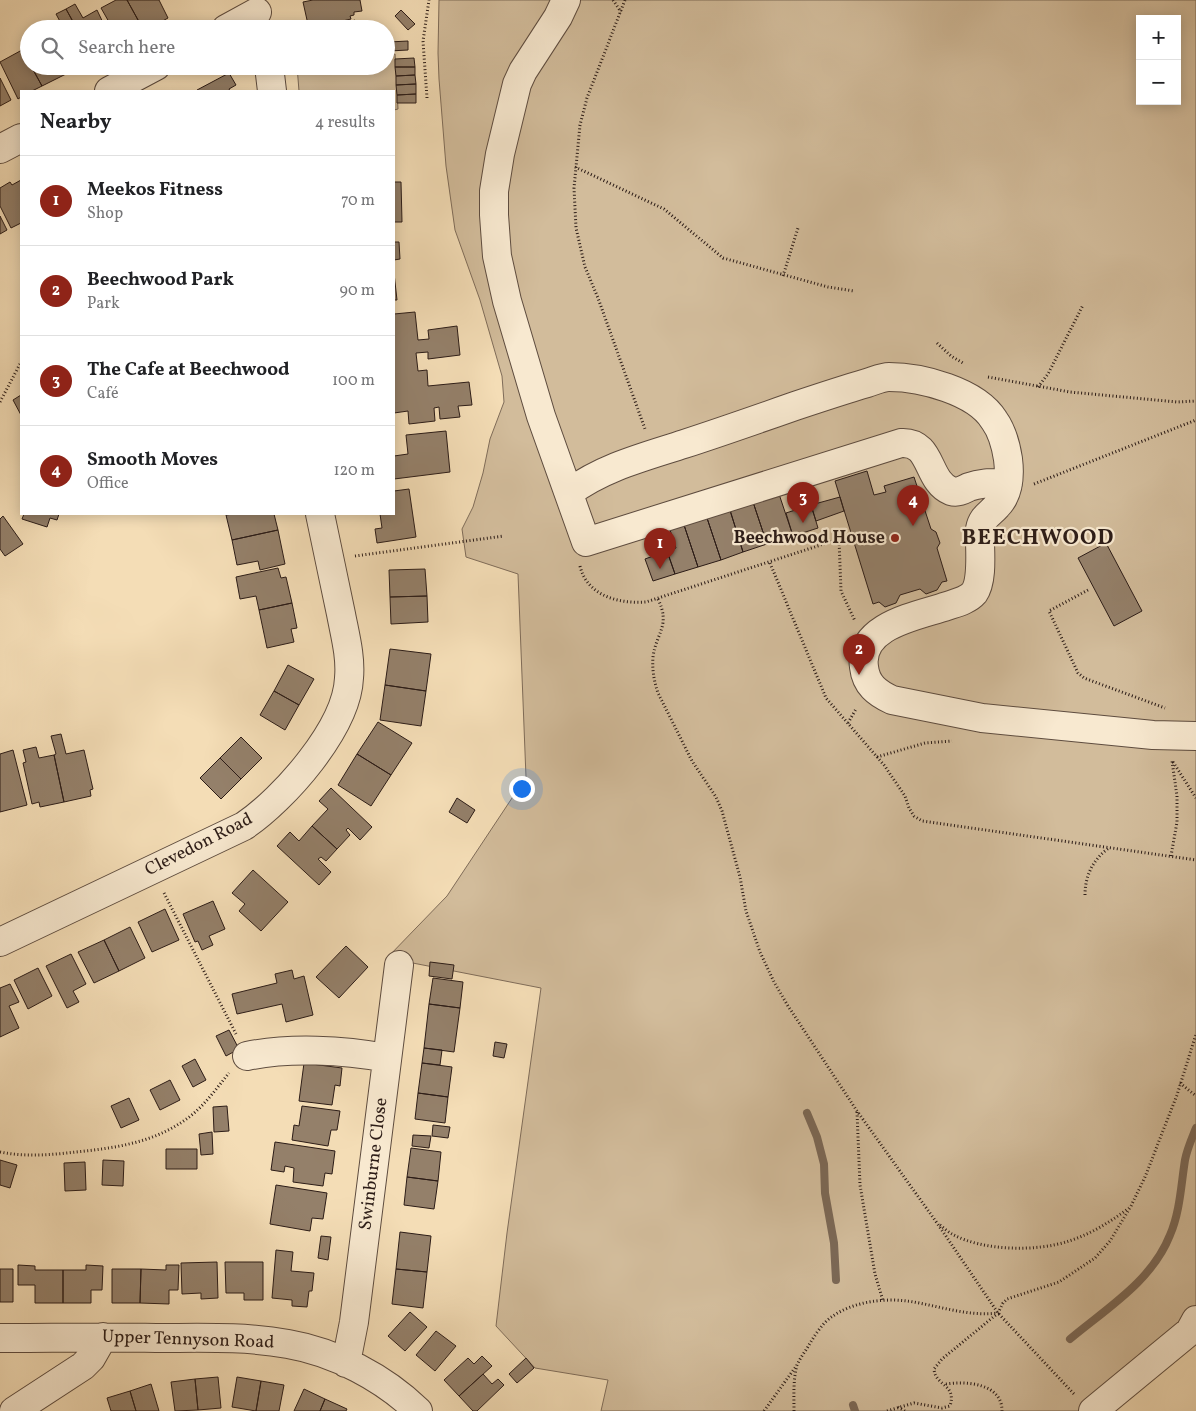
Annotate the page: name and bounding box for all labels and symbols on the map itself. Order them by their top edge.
pin: 3 [787,482,819,523]
pin: 4 [897,485,929,526]
district label: BEECHWOOD [961,523,1115,554]
place label: Beechwood House [734,526,885,551]
pin: 1 [644,528,676,569]
marker: Beechwood House [889,532,901,544]
pin: 2 [843,634,875,675]
your location [509,776,535,802]
street label: Clevedon Road [141,807,257,883]
street label: Swinburne Close [353,1096,395,1232]
street label: Upper Tennyson Road [101,1324,275,1356]

